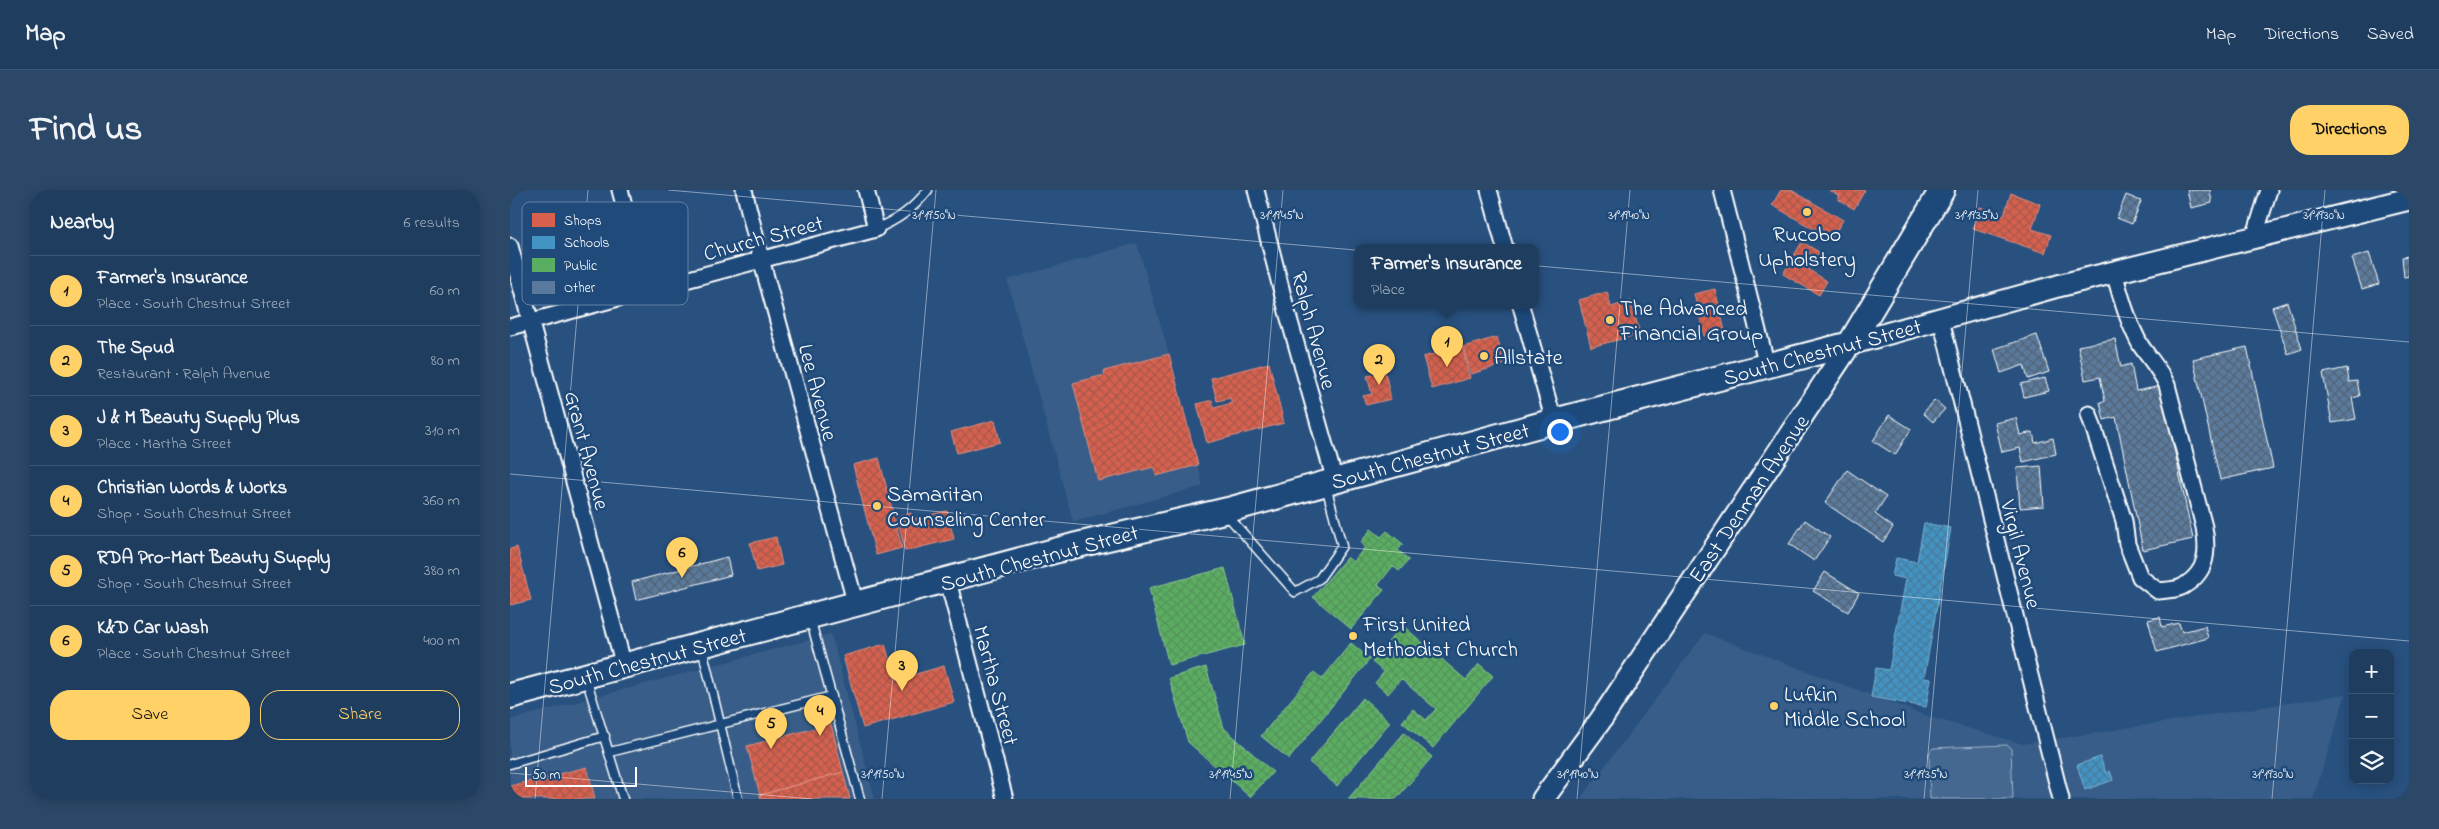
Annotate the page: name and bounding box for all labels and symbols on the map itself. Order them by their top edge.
legend [522,202,688,305]
marker: Rucobo Upholstery [1801,206,1813,218]
text: 31°19'50"N [912,207,956,225]
text: 31°19'45"N [1260,207,1304,225]
text: 31°19'40"N [1608,207,1650,225]
text: 31°19'35"N [1955,207,1999,225]
text: 31°19'30"N [2303,207,2345,225]
street label: Church Street [700,208,828,271]
text: Shops [564,211,602,232]
place label: Rucobo Upholstery [1758,220,1856,278]
text: Schools [564,233,609,254]
text: Public [564,256,598,277]
street label: Ralph Avenue [1281,268,1343,393]
text: Other [564,278,596,299]
place label: The Advanced Financial Group [1619,294,1763,351]
street label: South Chestnut Street [1720,312,1926,396]
marker: The Advanced Financial Group [1604,314,1616,326]
pin: 1 [1431,326,1463,367]
street label: Lee Avenue [788,341,844,445]
place label: Allstate [1494,343,1563,375]
pin: 2 [1363,344,1395,385]
marker: Allstate [1478,350,1490,362]
street label: Grant Avenue [554,388,616,514]
street label: East Denman Avenue [1682,409,1819,590]
street label: South Chestnut Street [1328,416,1534,500]
your location [1547,419,1573,445]
place label: Samaritan Counseling Center [887,480,1046,538]
street label: Virgil Avenue [1989,496,2048,613]
marker: Samaritan Counseling Center [871,500,883,512]
street label: South Chestnut Street [937,518,1143,602]
pin: 6 [666,537,698,578]
place label: First United Methodist Church [1362,610,1518,667]
street label: South Chestnut Street [545,621,751,705]
street label: Martha Street [963,622,1026,750]
marker: First United Methodist Church [1347,630,1359,642]
pin: 3 [886,650,918,691]
place label: Lufkin Middle School [1784,680,1905,737]
pin: 4 [804,695,836,736]
marker: Lufkin Middle School [1768,700,1780,712]
pin: 5 [755,708,787,749]
scale bar [525,764,638,787]
text: 31°19'50"N [861,766,905,784]
text: 31°19'45"N [1209,766,1253,784]
text: 31°19'40"N [1557,766,1599,784]
text: 31°19'35"N [1904,766,1948,784]
text: 31°19'30"N [2252,766,2294,784]

